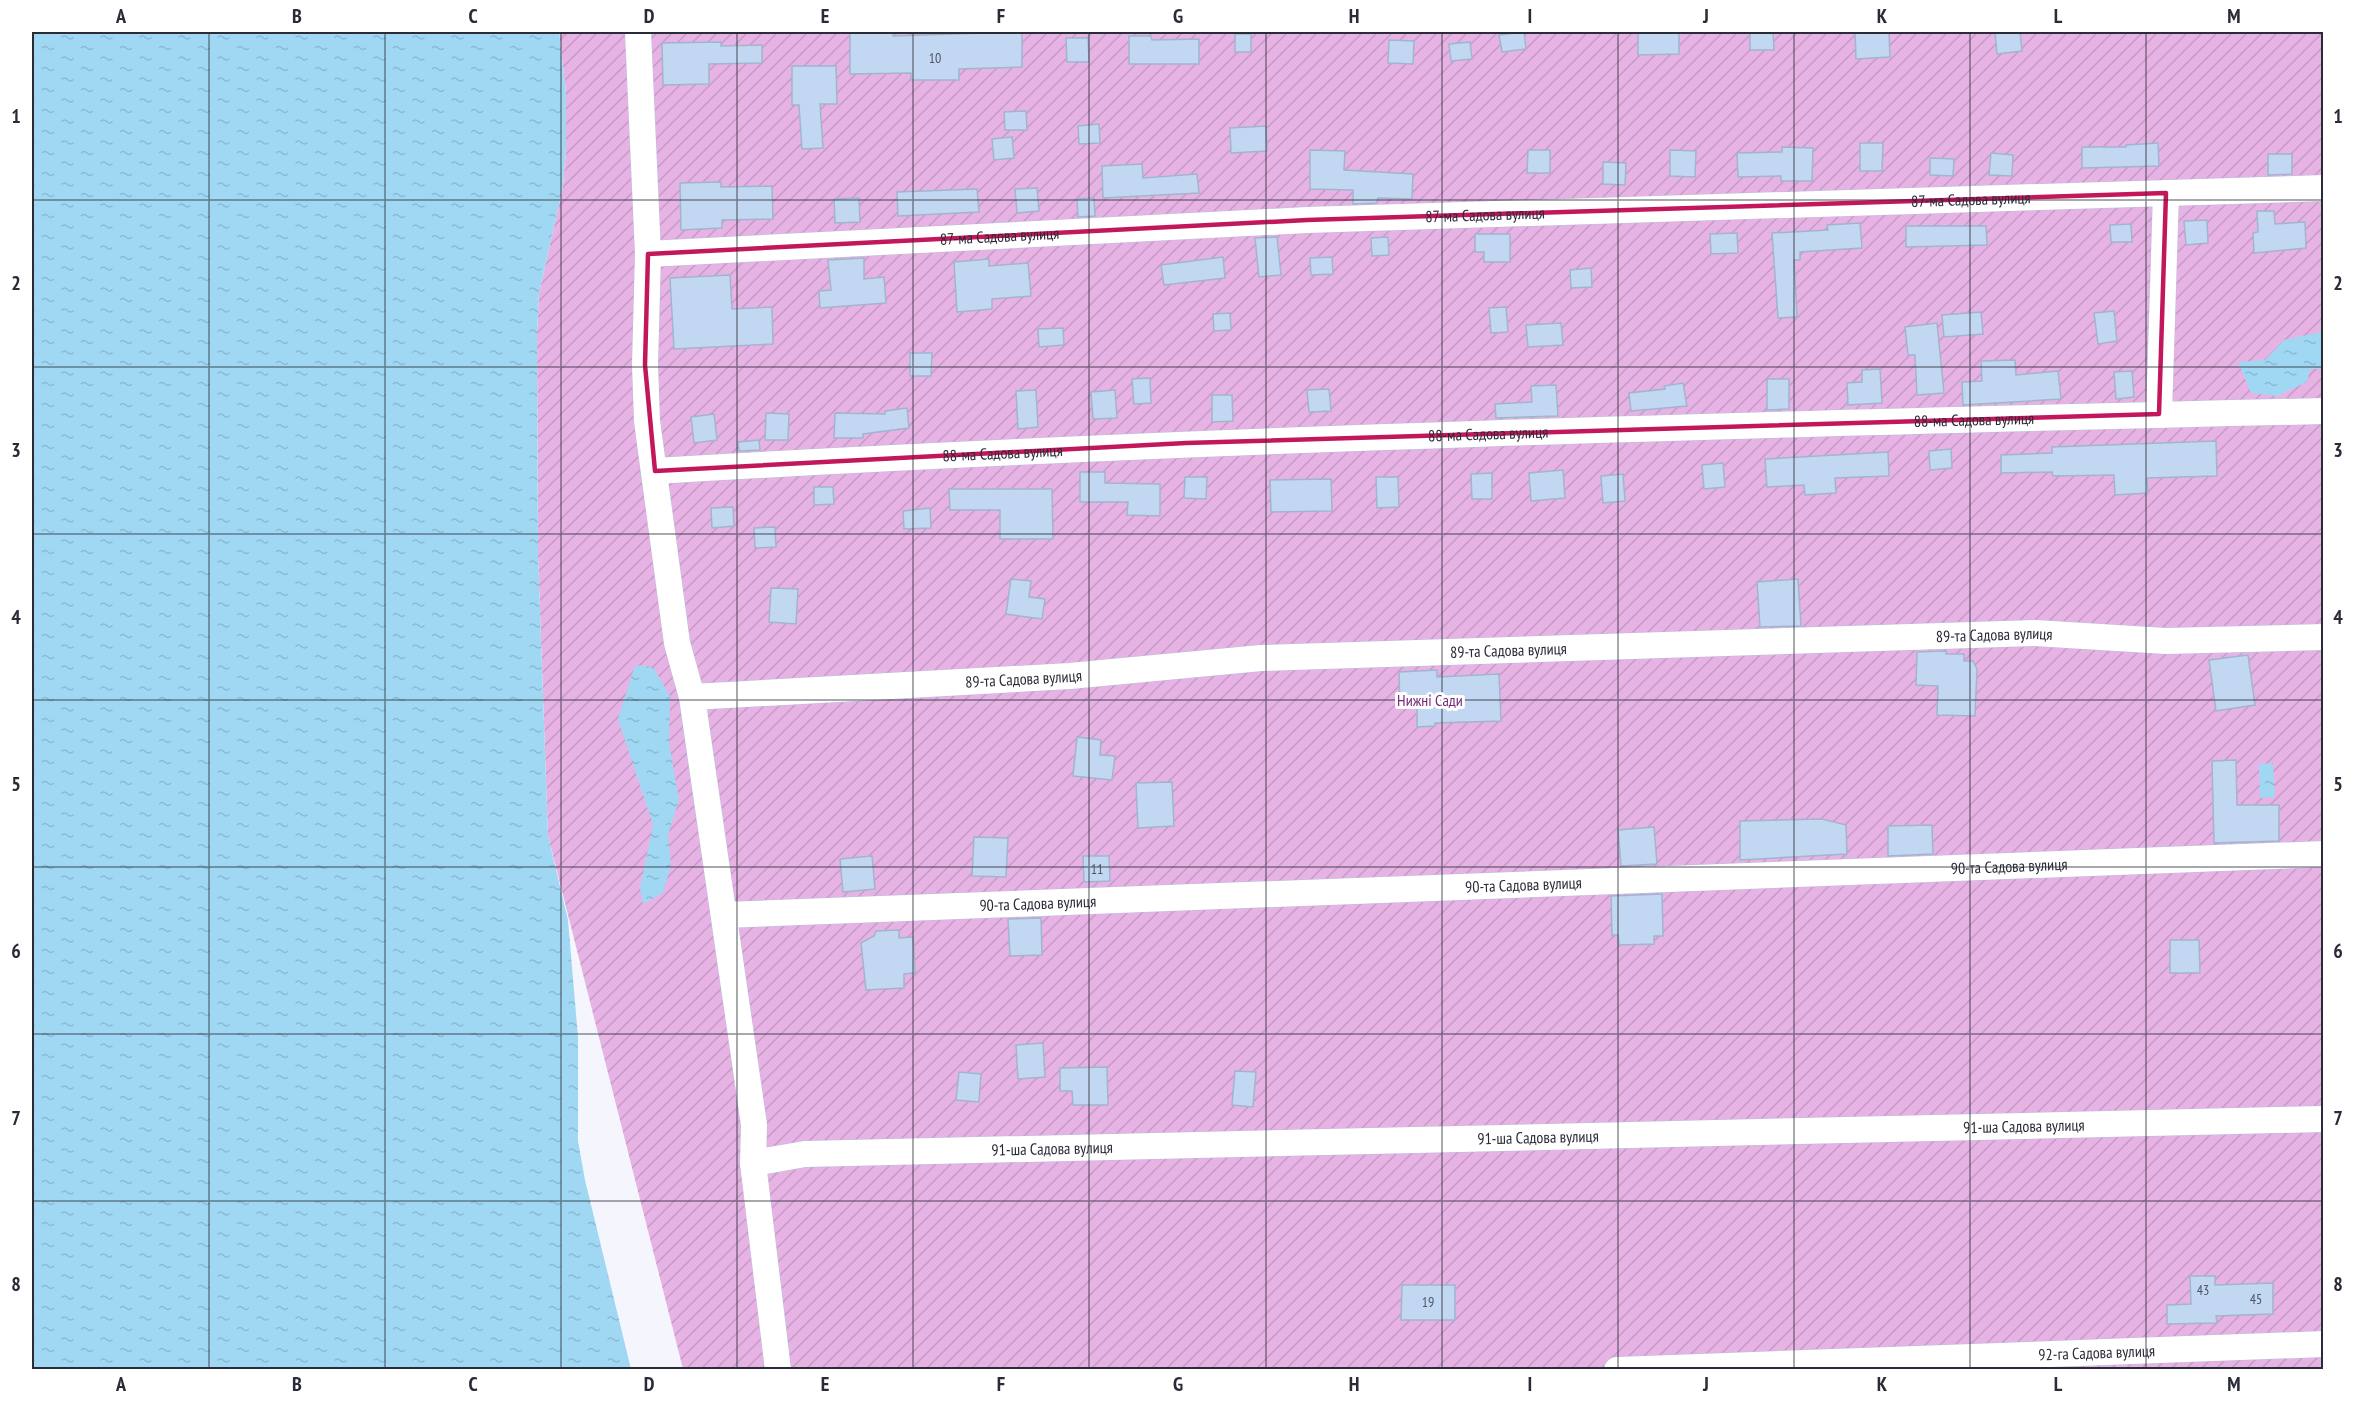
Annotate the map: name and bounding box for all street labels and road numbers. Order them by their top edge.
street label: 87-ма Садова вулиця [1911,187,2031,211]
street label: 87-ма Садова вулиця [1425,203,1545,226]
street label: 87-ма Садова вулиця [939,223,1060,249]
street label: 88-ма Садова вулиця [1914,408,2034,431]
street label: 88-ма Садова вулиця [1428,422,1549,446]
street label: 88-ма Садова вулиця [942,440,1063,466]
street label: 89-та Садова вулиця [1935,623,2053,646]
street label: 89-та Садова вулиця [1450,638,1567,662]
street label: 89-та Садова вулиця [965,665,1083,692]
street label: 90-та Садова вулиця [1950,854,2068,878]
street label: 90-та Садова вулиця [1465,872,1582,897]
street label: 90-та Садова вулиця [979,891,1097,915]
street label: 91-ша Садова вулиця [1963,1115,2085,1137]
street label: 91-ша Садова вулиця [1477,1126,1599,1149]
street label: 91-ша Садова вулиця [991,1137,1113,1160]
street label: 92-га Садова вулиця [2038,1340,2155,1364]

